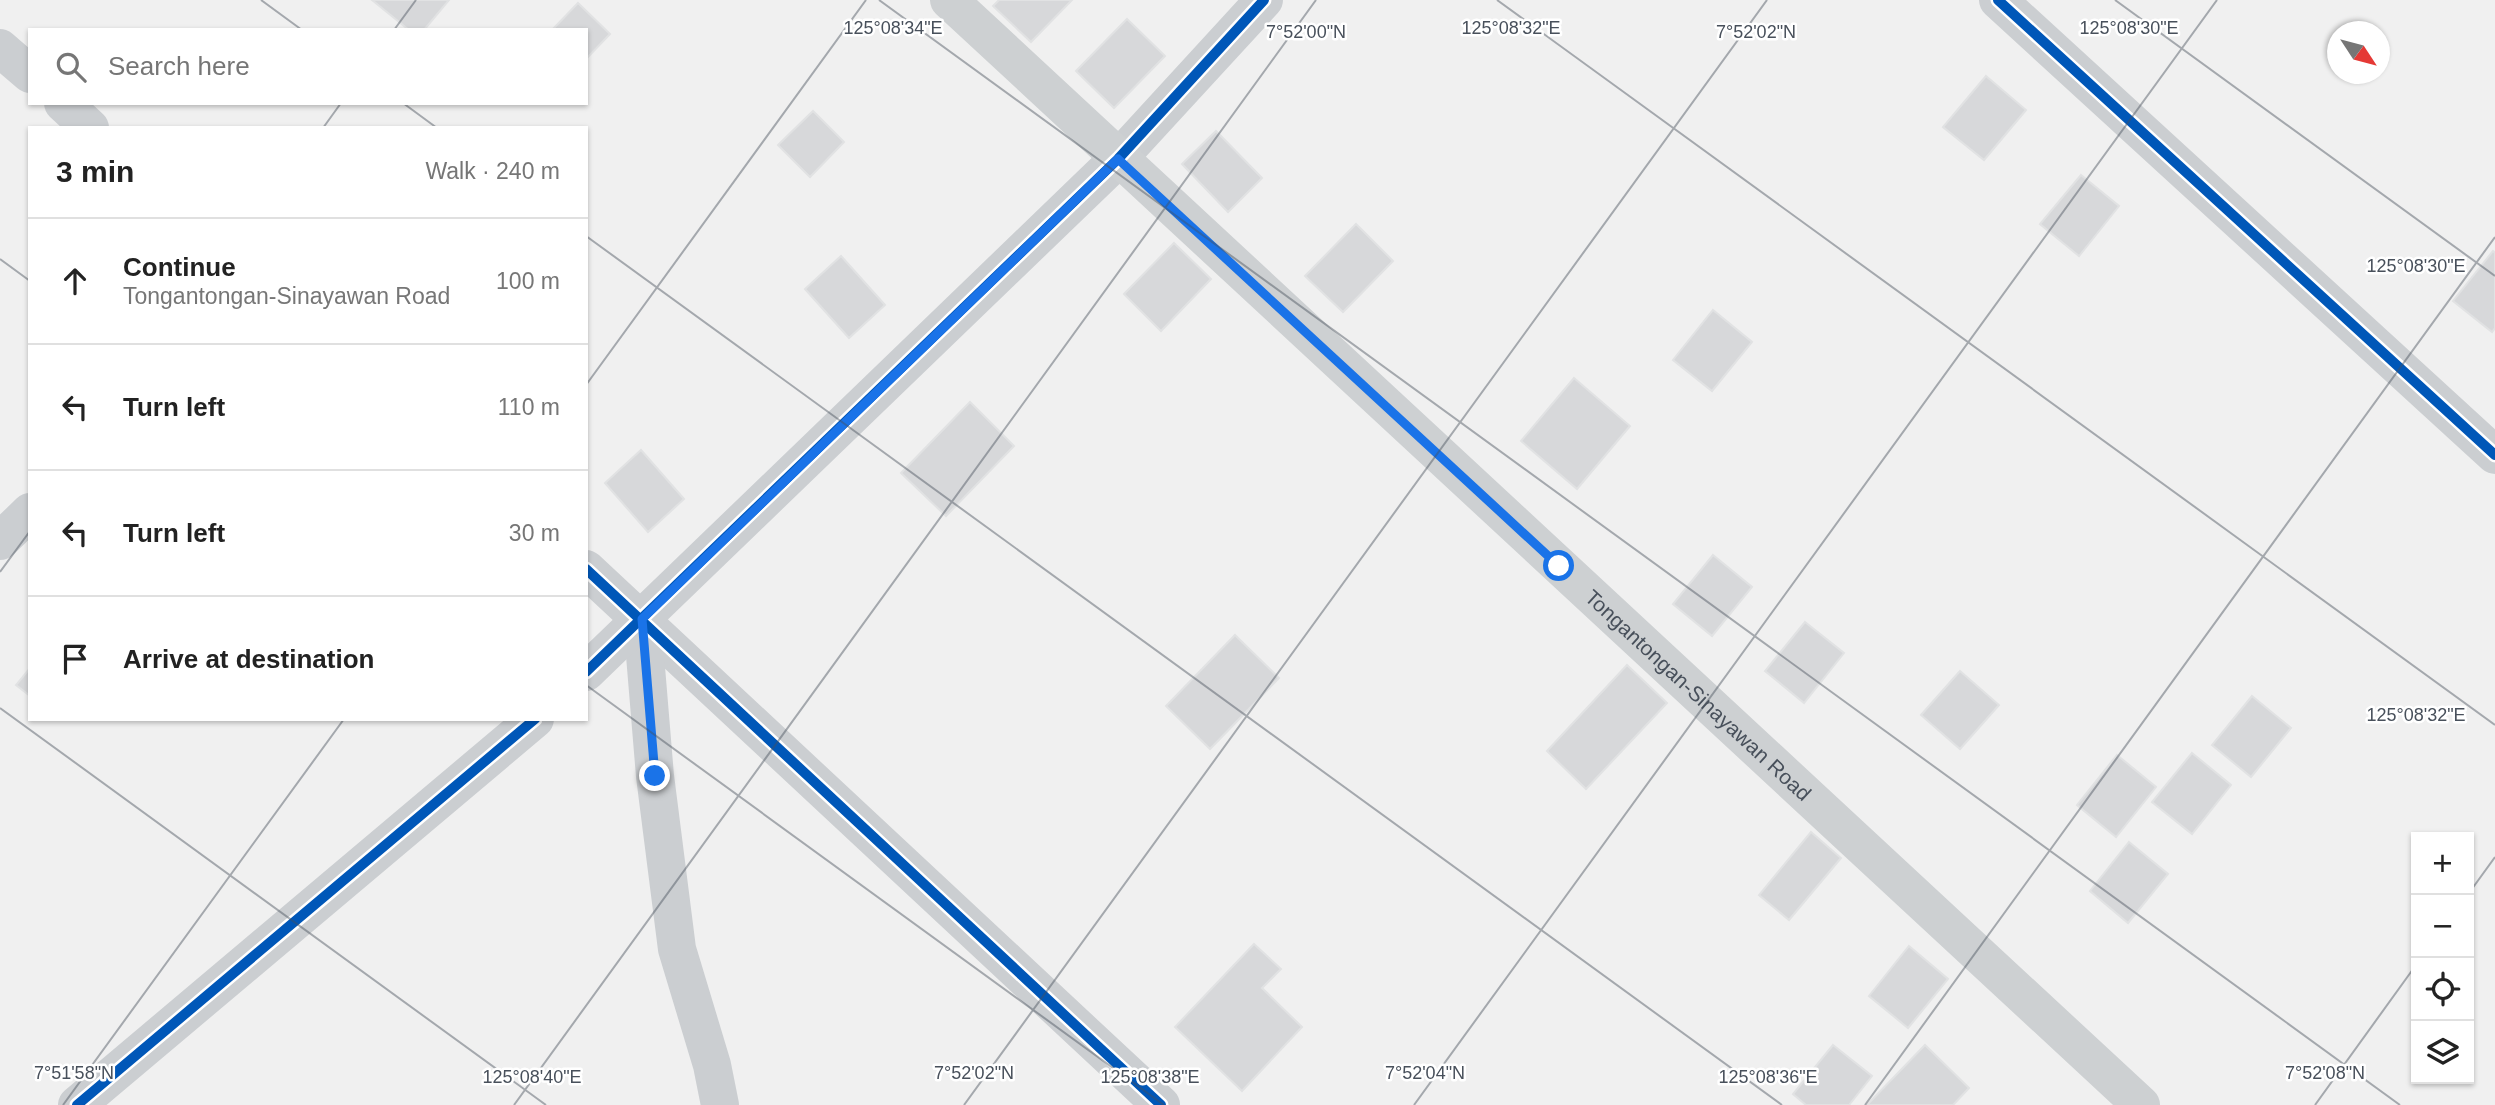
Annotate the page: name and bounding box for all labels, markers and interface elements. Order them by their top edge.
text: 125°08'34"E [843,18,943,38]
text: 125°08'32"E [1461,18,1561,38]
text: 125°08'30"E [2079,18,2179,38]
north arrow [2327,21,2390,84]
text: 7°52'00"N [1266,22,1346,42]
text: 7°52'02"N [1716,22,1796,42]
search box [28,28,588,105]
icon: search [52,48,90,86]
text: Search here [108,51,250,81]
text: 3 min [56,155,134,188]
text: Walk · 240 m [425,158,560,184]
text: Continue [123,252,236,282]
text: 125°08'30"E [2366,256,2466,276]
icon: ahead [56,262,94,300]
text: 100 m [496,268,560,294]
text: Tongantongan-Sinayawan Road [123,283,450,309]
icon: left [56,388,94,426]
text: Turn left [123,392,225,422]
text: 110 m [498,394,560,420]
icon: left [56,514,94,552]
text: Turn left [123,518,225,548]
text: 30 m [509,520,560,546]
route start [1543,550,1574,581]
street label: Tongantongan-Sinayawan Road [1581,585,1816,805]
icon: arrive [56,640,94,678]
text: Arrive at destination [123,644,374,674]
text: 125°08'32"E [2366,705,2466,725]
route end [639,760,670,791]
map controls [2411,832,2474,1084]
button: + [2411,832,2474,895]
button: − [2411,895,2474,958]
button: locate [2411,958,2474,1021]
button: layers [2411,1021,2474,1084]
text: 7°51'58"N [34,1063,114,1083]
text: 7°52'02"N [934,1063,1014,1083]
text: 7°52'04"N [1385,1063,1465,1083]
text: 7°52'08"N [2285,1063,2365,1083]
text: 125°08'40"E [482,1067,582,1087]
text: 125°08'38"E [1100,1067,1200,1087]
text: 125°08'36"E [1718,1067,1818,1087]

